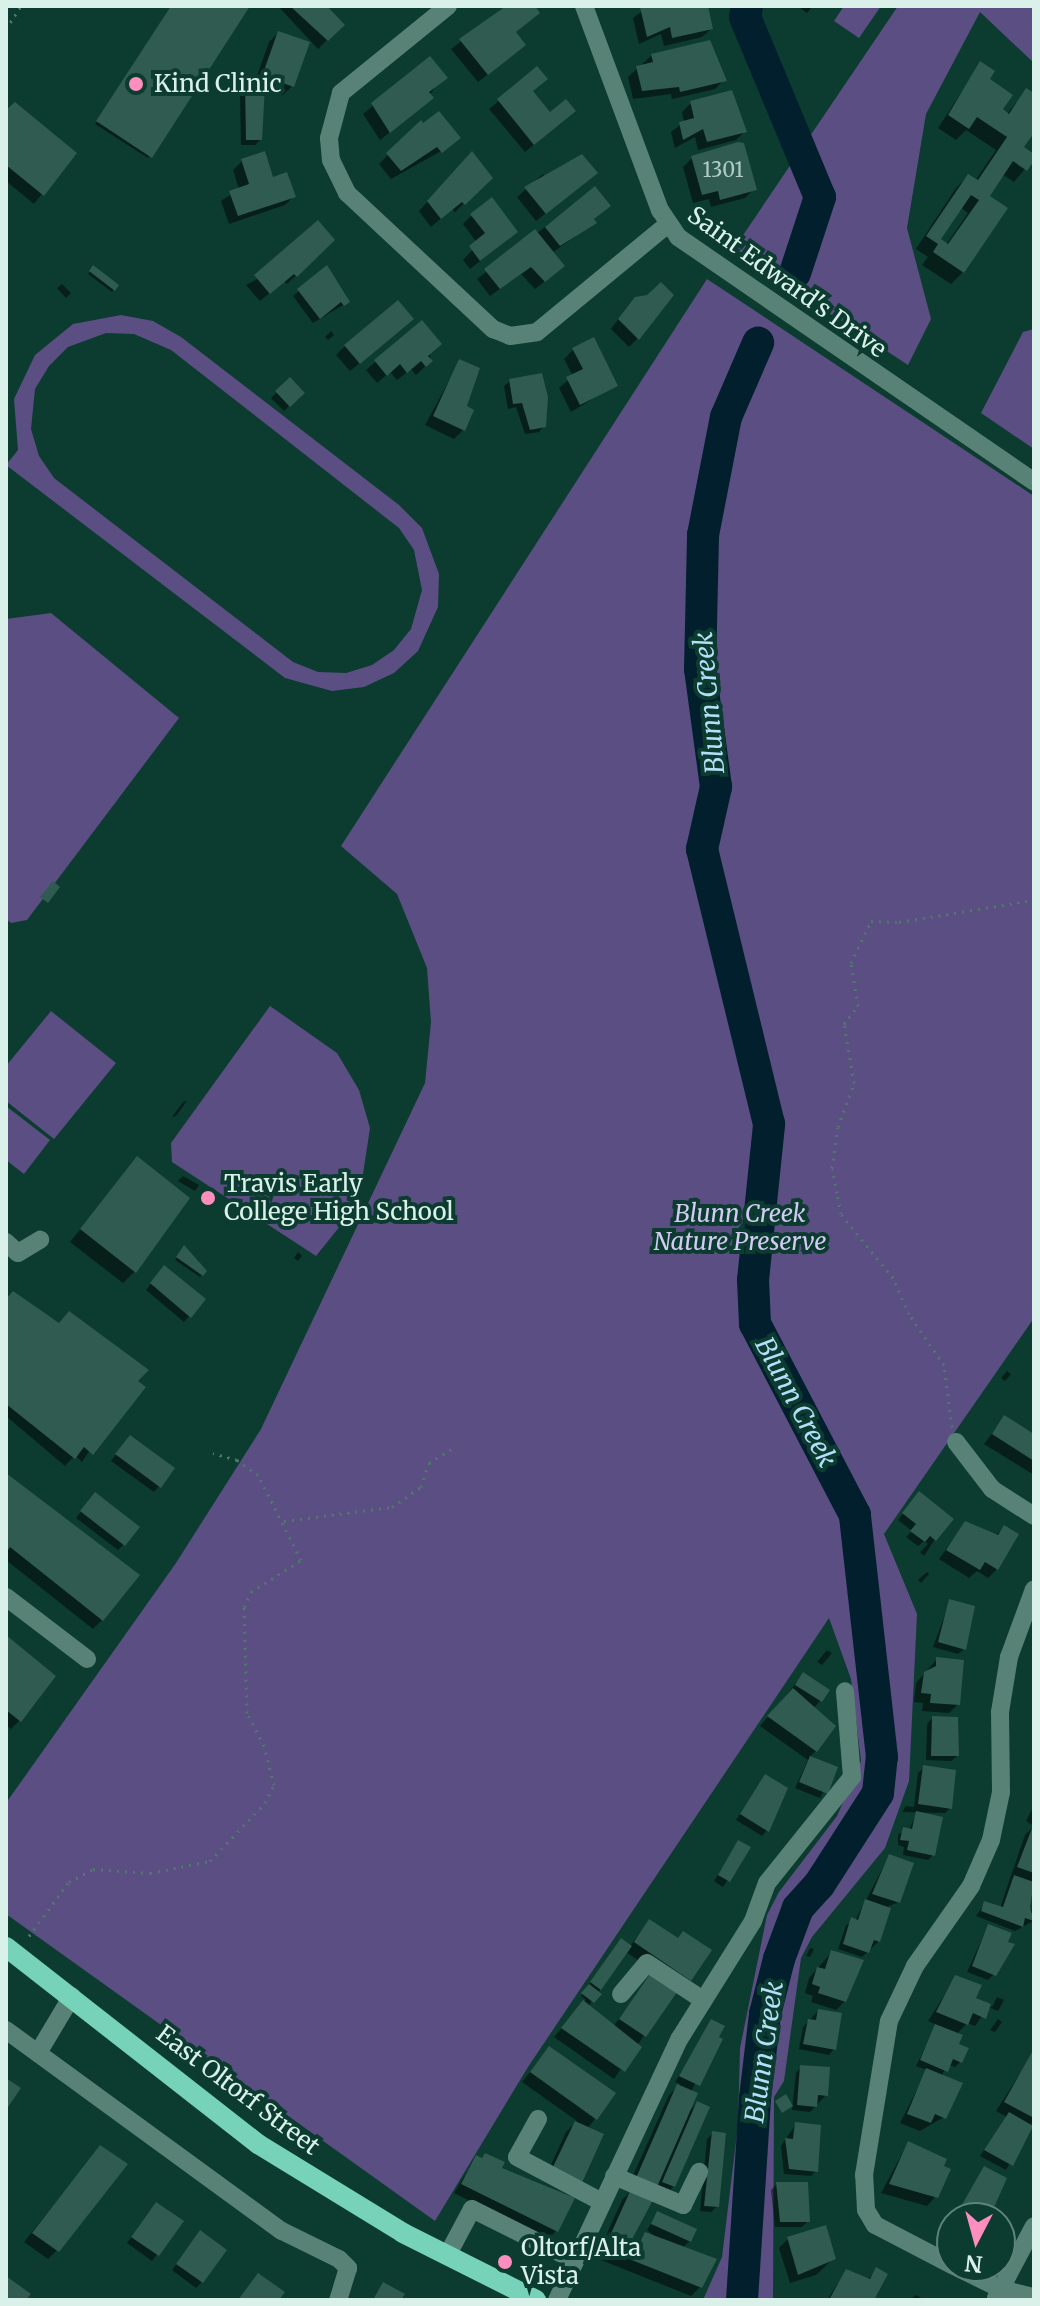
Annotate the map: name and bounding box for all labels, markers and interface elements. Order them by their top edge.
place label: Kind Clinic [154,70,282,98]
marker: Kind Clinic [125,73,147,95]
house number: 1301 [703,157,743,181]
street label: Saint Edward's Drive [682,200,892,364]
water label: Blunn Creek [687,631,731,775]
place label: Travis Early College High School [224,1170,454,1226]
marker: Travis Early College High School [199,1189,217,1207]
park label: Blunn Creek Nature Preserve [653,1200,827,1256]
water label: Blunn Creek [749,1332,843,1472]
water label: Blunn Creek [739,1979,789,2125]
street label: East Oltorf Street [151,2019,325,2161]
north arrow [936,2202,1016,2282]
place label: Oltorf/Alta Vista [521,2234,641,2290]
text: N [964,2249,984,2279]
marker: Oltorf/Alta Vista [496,2253,514,2271]

